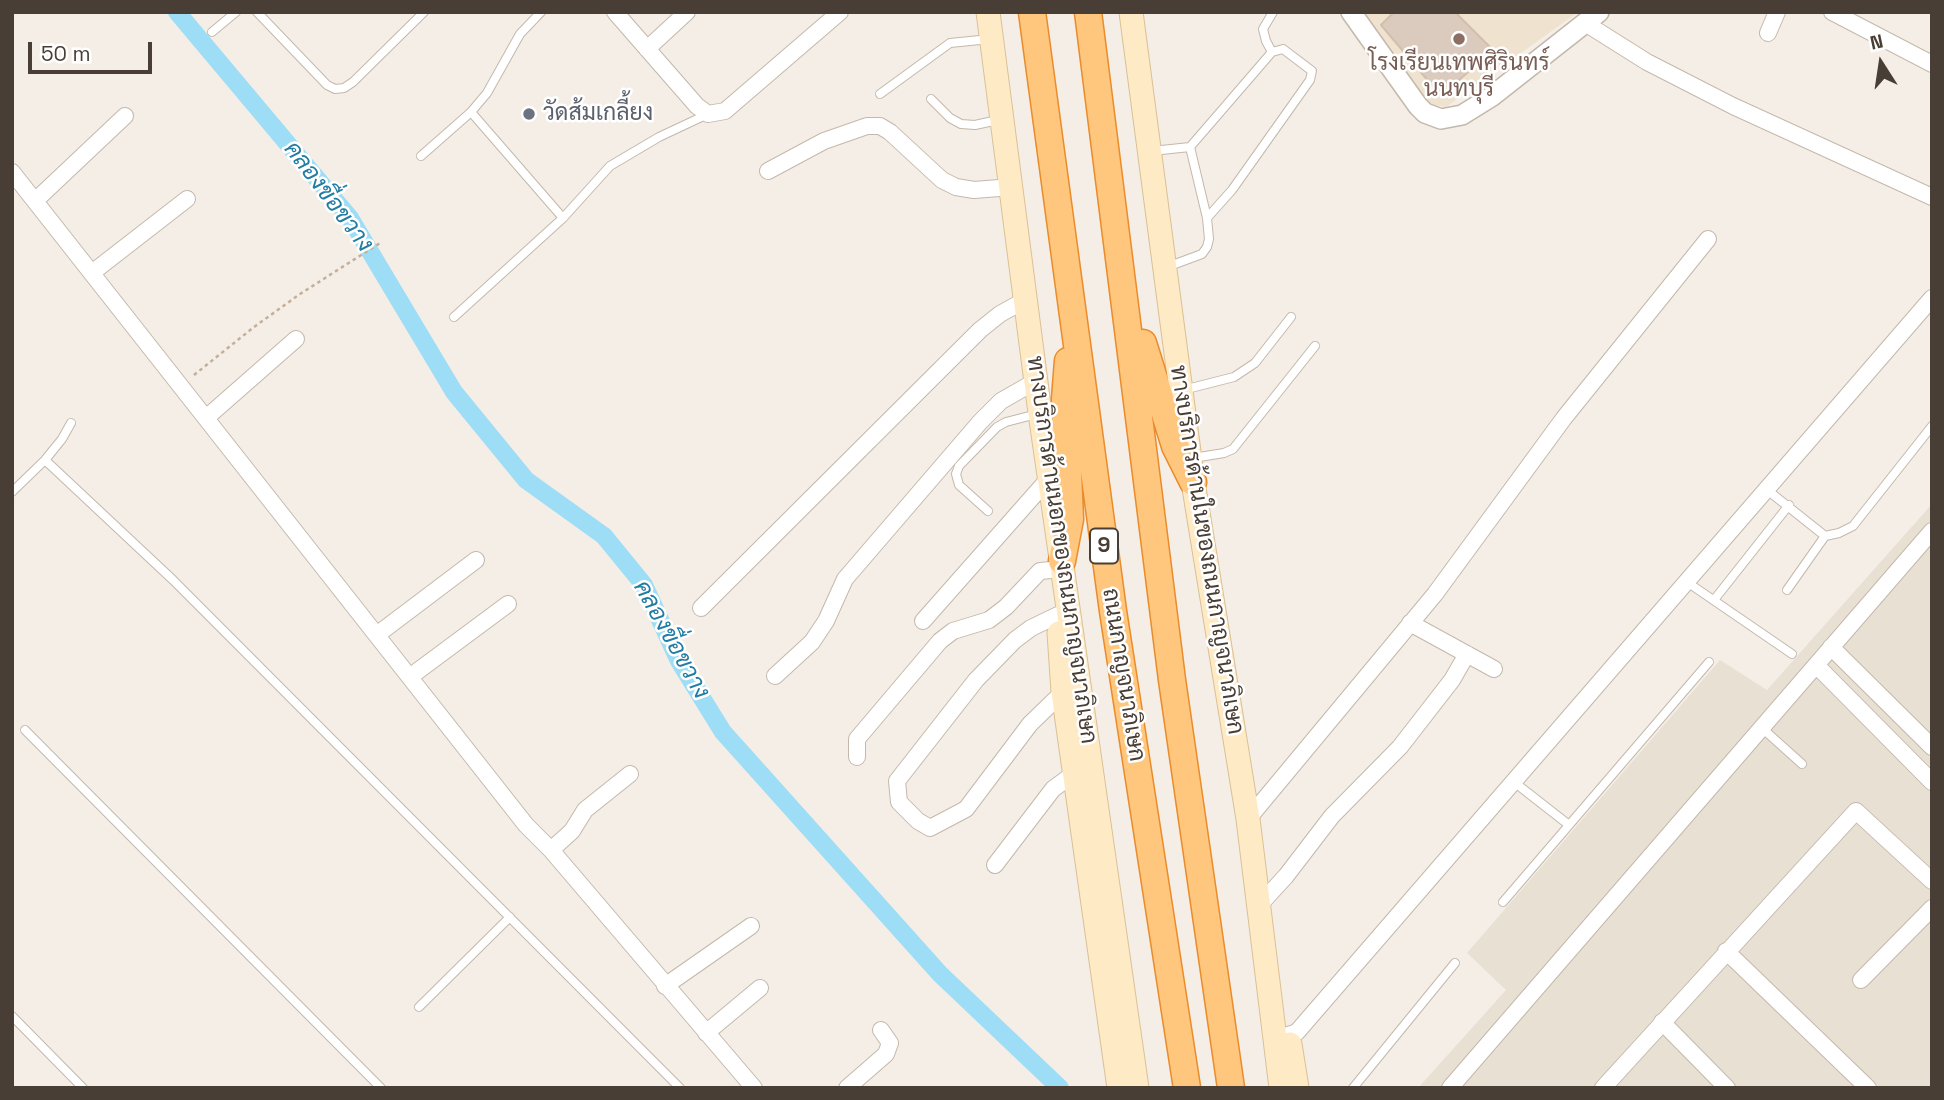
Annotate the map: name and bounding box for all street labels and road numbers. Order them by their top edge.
street label: ทางบริการด้านนอกของถนนกาญจนาภิเษก [1020,354,1102,746]
street label: ทางบริการด้านในของถนนกาญจนาภิเษก [1163,363,1249,737]
road number: 9 [1090,528,1118,564]
street label: ถนนกาญจนาภิเษก [1096,586,1150,764]

